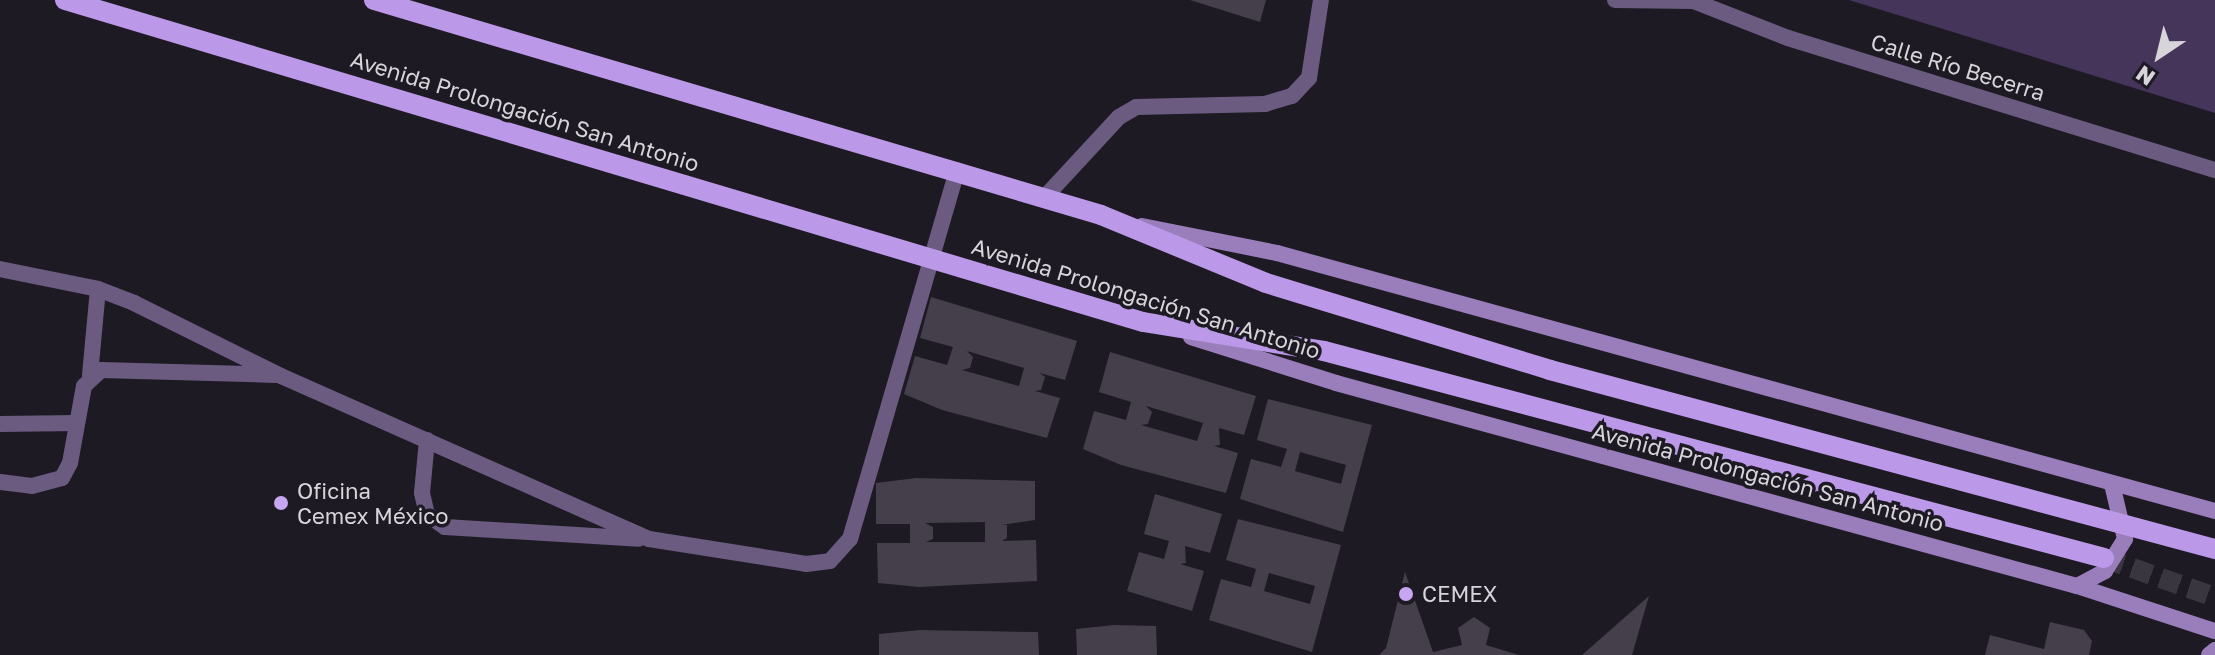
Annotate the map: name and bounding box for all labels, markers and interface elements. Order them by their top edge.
north arrow [2119,16,2199,96]
street label: Calle Río Becerra [1868,28,2048,106]
street label: Avenida Prolongación San Antonio [348,45,702,177]
text: N [2130,60,2160,92]
street label: Avenida Prolongación San Antonio [969,232,1323,364]
street label: Avenida Prolongación San Antonio [1589,417,1947,537]
place label: Oficina Cemex México [297,477,449,528]
marker: Oficina Cemex México [272,494,290,512]
place label: CEMEX [1422,581,1497,607]
marker: CEMEX [1397,585,1415,603]

